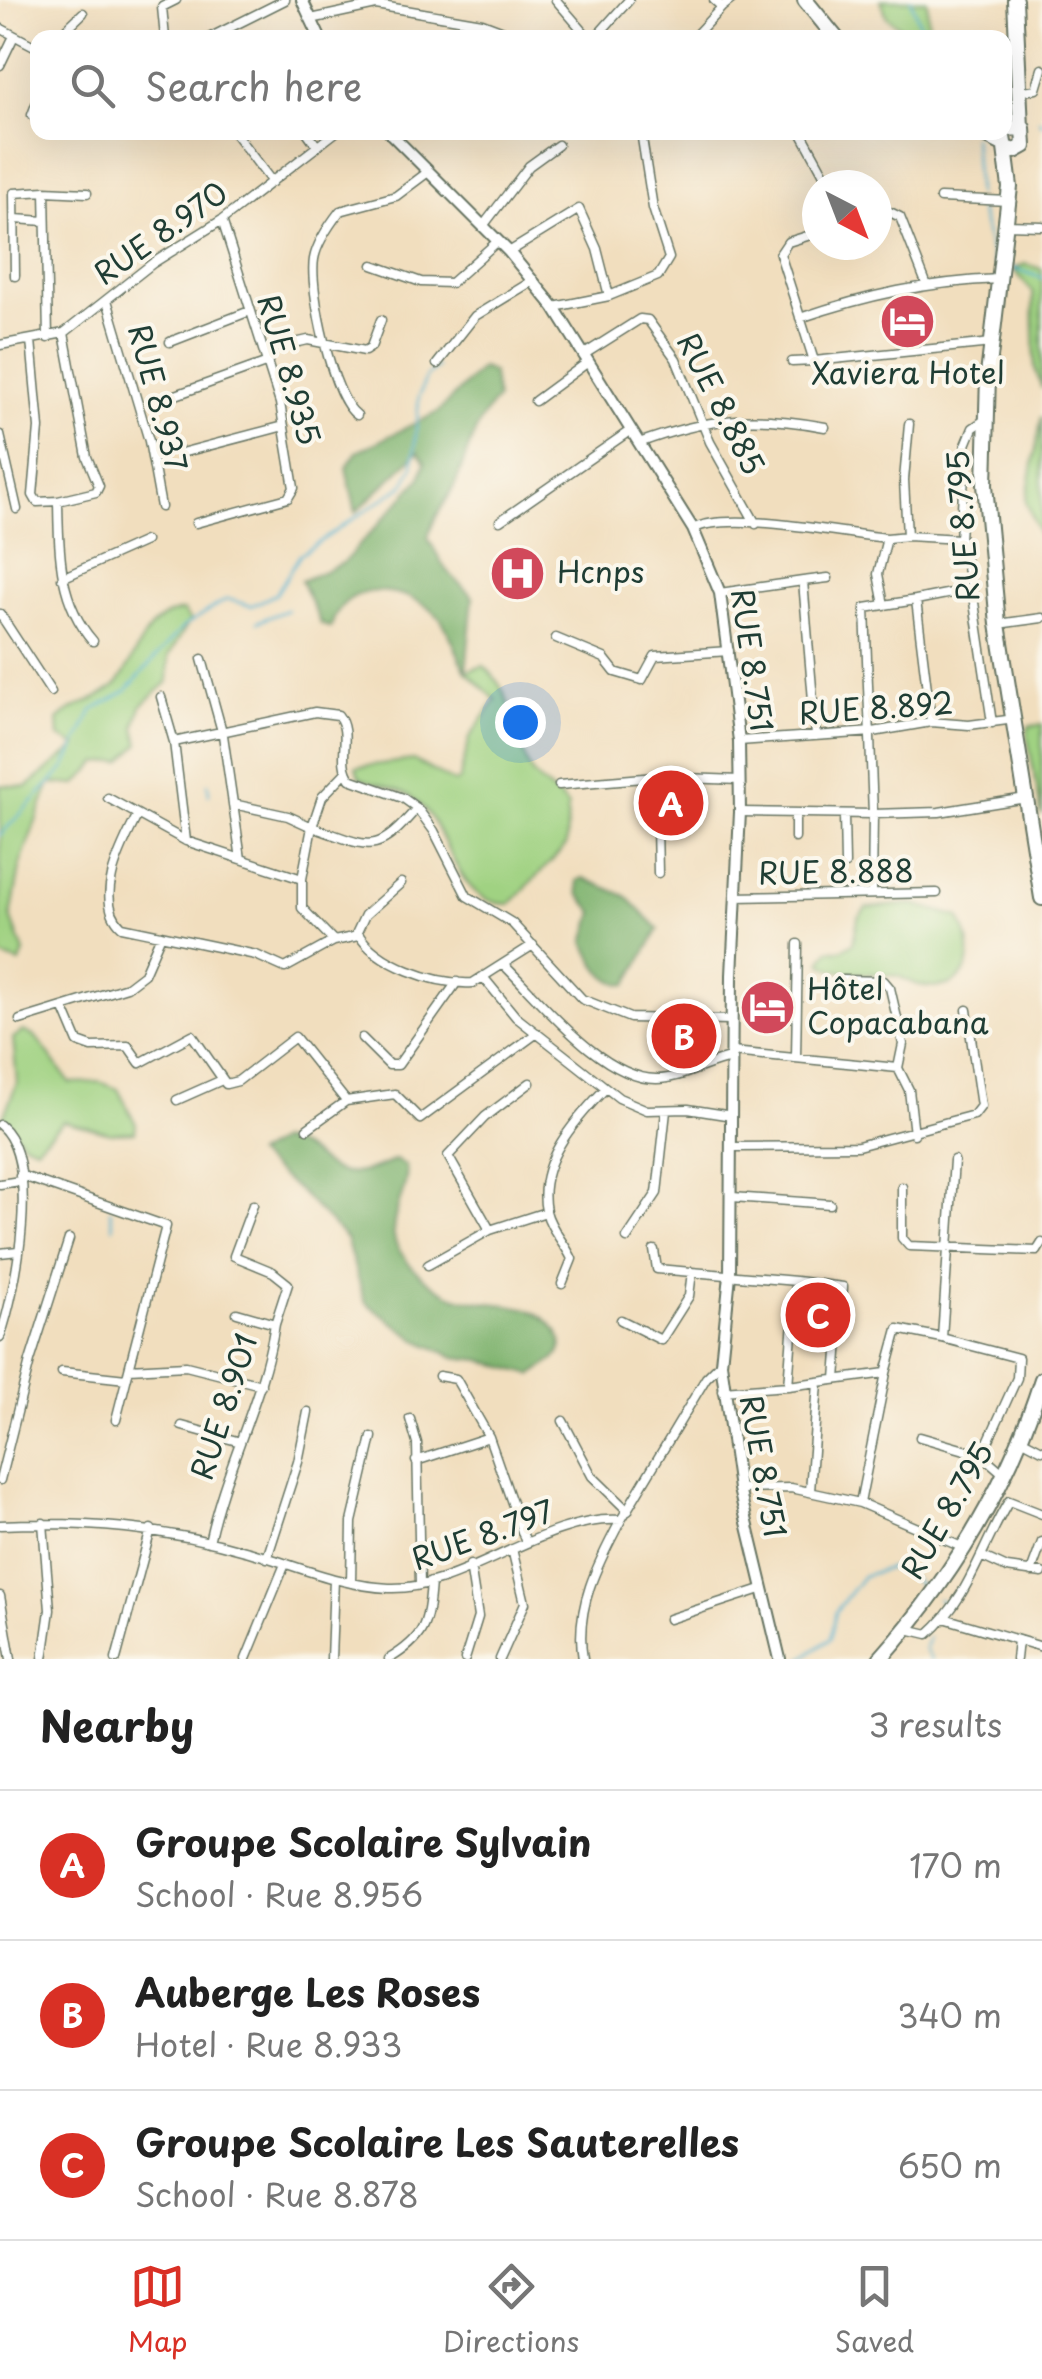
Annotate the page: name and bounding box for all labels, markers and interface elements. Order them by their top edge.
search box [30,30,1012,140]
text: Search here [145,57,362,114]
icon: search [65,58,120,113]
street label: RUE 8.970 [84,169,236,295]
north arrow [802,170,892,260]
street label: RUE 8.935 [247,289,333,450]
hotel icon: Xaviera Hotel [878,291,938,351]
street label: RUE 8.937 [118,319,201,476]
street label: RUE 8.885 [667,324,777,482]
place label: Xaviera Hotel [811,349,1005,394]
street label: RUE 8.795 [934,449,989,603]
hospital icon: Hcnps [488,543,548,603]
place label: Hcnps [557,548,644,593]
street label: RUE 8.751 [721,585,786,734]
street label: RUE 8.892 [797,679,955,734]
your location [495,697,546,748]
pin: A [638,766,704,840]
street label: RUE 8.888 [758,847,914,894]
place label: Hôtel Copacabana [807,965,989,1044]
hotel icon: Hôtel Copacabana [738,977,798,1037]
pin: B [652,998,716,1074]
pin: C [786,1278,850,1352]
street label: RUE 8.901 [178,1327,267,1485]
street label: RUE 8.751 [730,1391,799,1540]
street label: RUE 8.795 [888,1433,1003,1587]
street label: RUE 8.797 [405,1487,560,1580]
text: Nearby [40,1693,194,1756]
text: 3 results [868,1700,1002,1748]
text: Groupe Scolaire Sylvain [135,1813,591,1870]
text: A [60,1841,85,1889]
text: 170 m [909,1841,1002,1889]
text: School · Rue 8.956 [135,1870,423,1918]
text: Auberge Les Roses [135,1963,480,2020]
text: B [62,1991,83,2039]
text: 340 m [897,1991,1002,2039]
text: Hotel · Rue 8.933 [135,2020,402,2068]
text: Groupe Scolaire Les Sauterelles [135,2113,739,2170]
text: C [60,2141,85,2189]
text: 650 m [898,2141,1002,2189]
text: School · Rue 8.878 [135,2170,419,2218]
tab: Map [128,2259,188,2362]
tab: Directions [443,2259,579,2362]
tab: Saved [835,2259,914,2362]

